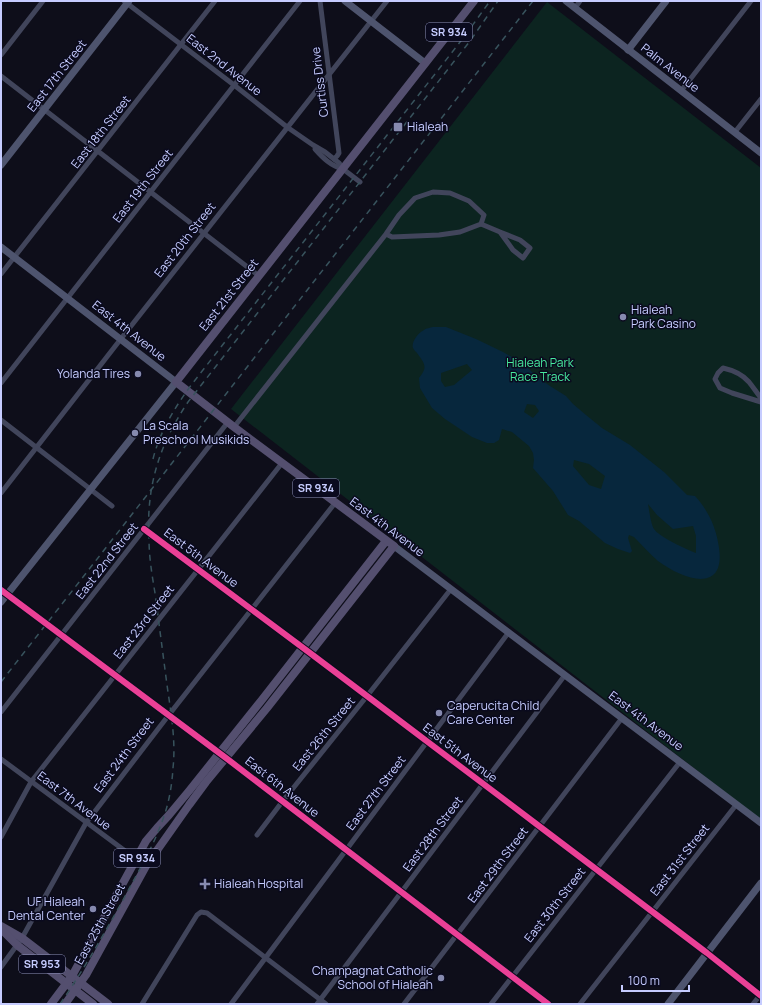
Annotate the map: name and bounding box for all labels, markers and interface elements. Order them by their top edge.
road number: SR 934 [426,23,472,41]
street label: East 2nd Avenue [183,30,266,99]
street label: East 17th Street [23,36,90,115]
street label: Palm Avenue [637,39,703,96]
street label: Curtiss Drive [307,46,332,118]
street label: East 18th Street [67,92,135,172]
place label: Hialeah [407,118,448,135]
marker: Hialeah [392,121,404,133]
street label: East 19th Street [109,145,177,226]
street label: East 20th Street [150,199,219,281]
street label: East 21st Street [195,255,262,334]
street label: East 4th Avenue [89,296,170,365]
place label: Hialeah Park Casino [631,301,696,332]
marker: Hialeah Park Casino [618,312,628,322]
park label: Hialeah Park Race Track [506,354,575,385]
place label: Yolanda Tires [57,365,130,382]
marker: Yolanda Tires [133,369,143,379]
place label: La Scala Preschool Musikids [143,417,249,448]
marker: La Scala Preschool Musikids [130,428,140,438]
road number: SR 934 [293,479,339,497]
street label: East 4th Avenue [346,493,428,560]
street label: East 22nd Street [71,519,142,602]
street label: East 5th Avenue [161,524,242,591]
street label: East 23rd Street [109,581,178,662]
street label: East 4th Avenue [605,687,687,754]
street label: East 26th Street [288,693,359,774]
place label: Caperucita Child Care Center [447,697,539,728]
marker: Caperucita Child Care Center [434,708,444,718]
street label: East 24th Street [90,713,158,796]
street label: East 5th Avenue [420,719,501,786]
street label: East 6th Avenue [242,752,323,821]
street label: East 27th Street [342,752,409,834]
street label: East 7th Avenue [34,767,115,834]
street label: East 28th Street [399,792,467,875]
street label: East 31st Street [646,820,713,899]
street label: East 29th Street [463,823,532,906]
road number: SR 934 [114,849,160,867]
street label: East 30th Street [520,864,589,946]
place label: Hialeah Hospital [214,875,303,892]
marker: Hialeah Hospital [199,878,211,890]
street label: East 25th Street [70,880,129,967]
place label: UF Hialeah Dental Center [8,893,86,924]
marker: UF Hialeah Dental Center [88,904,98,914]
road number: SR 953 [19,955,65,973]
place label: Champagnat Catholic School of Hialeah [312,962,433,993]
scale bar [622,967,689,993]
text: 100 m [628,972,660,989]
marker: Champagnat Catholic School of Hialeah [436,973,446,983]

